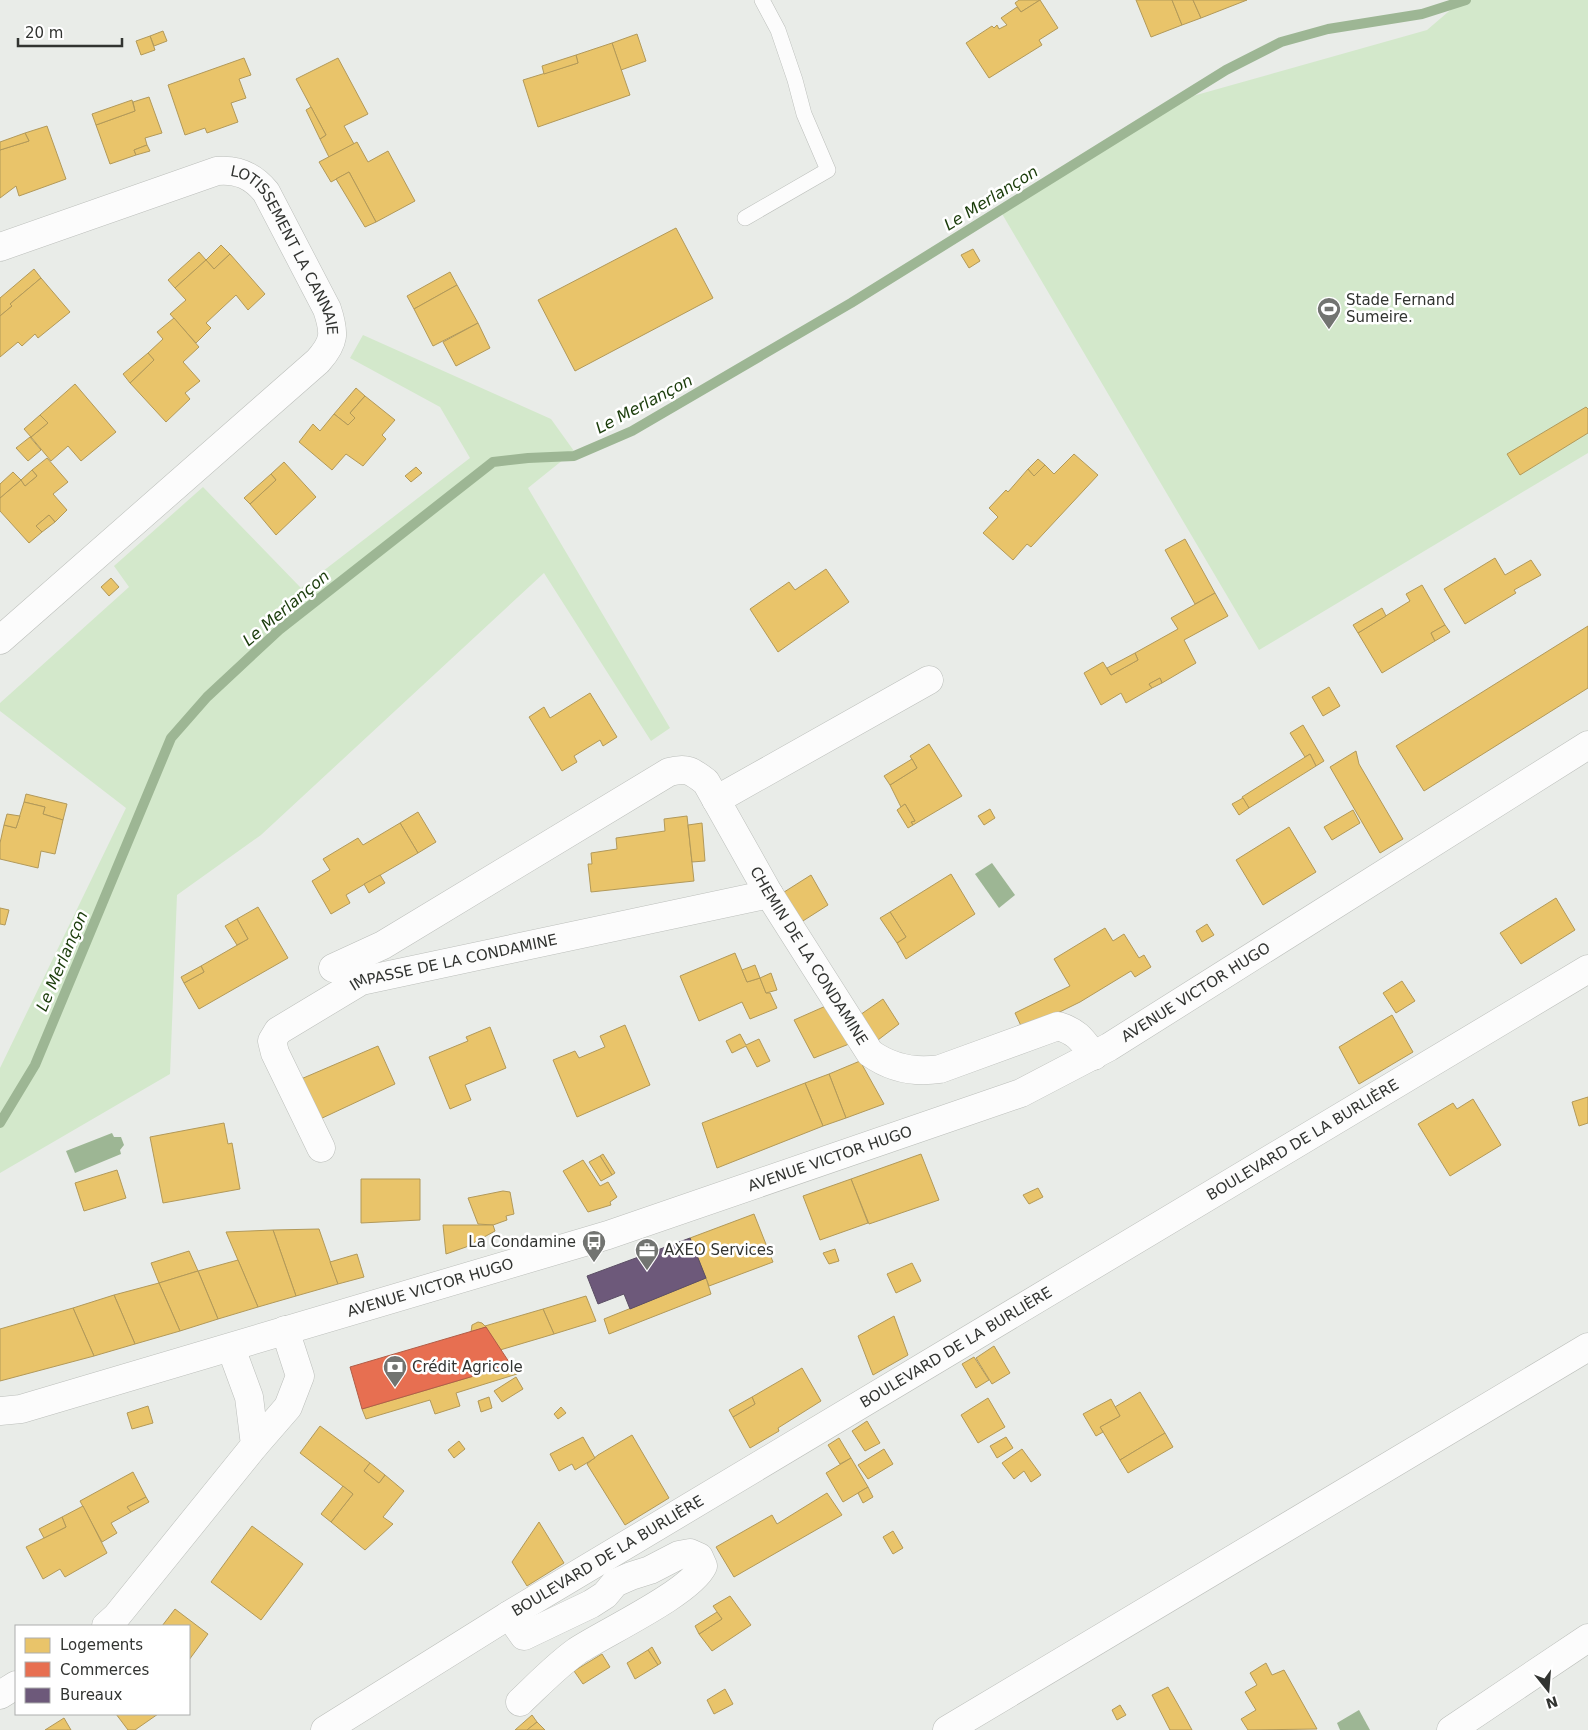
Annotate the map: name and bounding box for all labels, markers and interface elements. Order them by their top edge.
scale bar [18,15,121,47]
text: 20 m [25,24,63,42]
street label: LOTISSEMENT LA CANNAIE [229,162,341,336]
water label: Le Merlançon [941,162,1041,234]
place label: Stade Fernand Sumeire. [1346,291,1455,326]
sports icon: Stade Fernand Sumeire. [1316,296,1342,330]
water label: Le Merlançon [592,370,696,438]
water label: Le Merlançon [239,566,333,650]
street label: CHEMIN DE LA CONDAMINE [746,863,872,1048]
water label: Le Merlançon [32,908,92,1014]
street label: IMPASSE DE LA CONDAMINE [347,930,559,995]
street label: AVENUE VICTOR HUGO [1118,939,1274,1046]
street label: BOULEVARD DE LA BURLIÈRE [1203,1075,1402,1204]
street label: AVENUE VICTOR HUGO [745,1122,914,1195]
bus stop icon: La Condamine [581,1229,607,1263]
place label: La Condamine [468,1233,576,1251]
office icon: AXEO Services [634,1237,660,1271]
place label: AXEO Services [664,1241,774,1259]
street label: AVENUE VICTOR HUGO [345,1255,516,1321]
street label: BOULEVARD DE LA BURLIÈRE [857,1283,1055,1412]
bank icon: Crédit Agricole [382,1354,408,1388]
place label: Crédit Agricole [412,1358,523,1376]
street label: BOULEVARD DE LA BURLIÈRE [508,1492,707,1620]
legend [15,1625,190,1715]
text: Logements [60,1636,143,1654]
text: Commerces [60,1661,149,1679]
north arrow [1523,1665,1573,1715]
text: Bureaux [60,1686,123,1704]
text: N [1544,1693,1560,1712]

